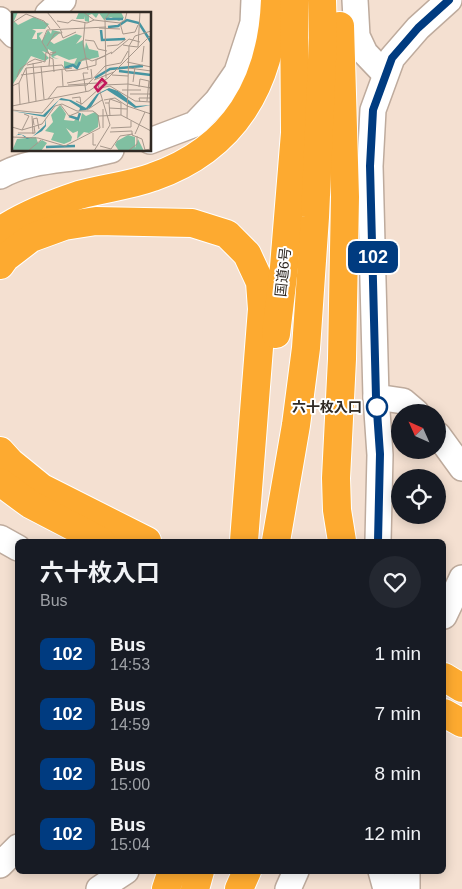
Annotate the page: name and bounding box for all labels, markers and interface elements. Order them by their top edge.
inset map [12,12,151,151]
line badge: 102 [344,241,402,273]
street label: 国道6号 [272,246,294,298]
text: 102 [358,247,388,267]
marker: 六十枚入口 [366,396,388,418]
place label: 六十枚入口 [292,399,362,415]
north arrow [391,404,446,459]
map controls [391,404,446,524]
button: locate [391,469,446,524]
button: heart [369,556,421,608]
text: 六十枚入口 [40,559,160,586]
text: Bus [40,592,68,609]
text: Bus [110,634,146,655]
text: 1 min [375,643,421,664]
text: 102 [52,644,83,664]
text: 14:53 [110,656,150,673]
text: Bus [110,694,146,715]
text: 7 min [375,703,421,724]
text: 102 [52,704,83,724]
text: 14:59 [110,716,150,733]
text: Bus [110,754,146,775]
text: 8 min [375,763,421,784]
text: 102 [52,764,83,784]
text: 15:00 [110,776,150,793]
text: Bus [110,814,146,835]
text: 12 min [364,823,421,844]
text: 102 [52,824,83,844]
text: 15:04 [110,836,150,853]

